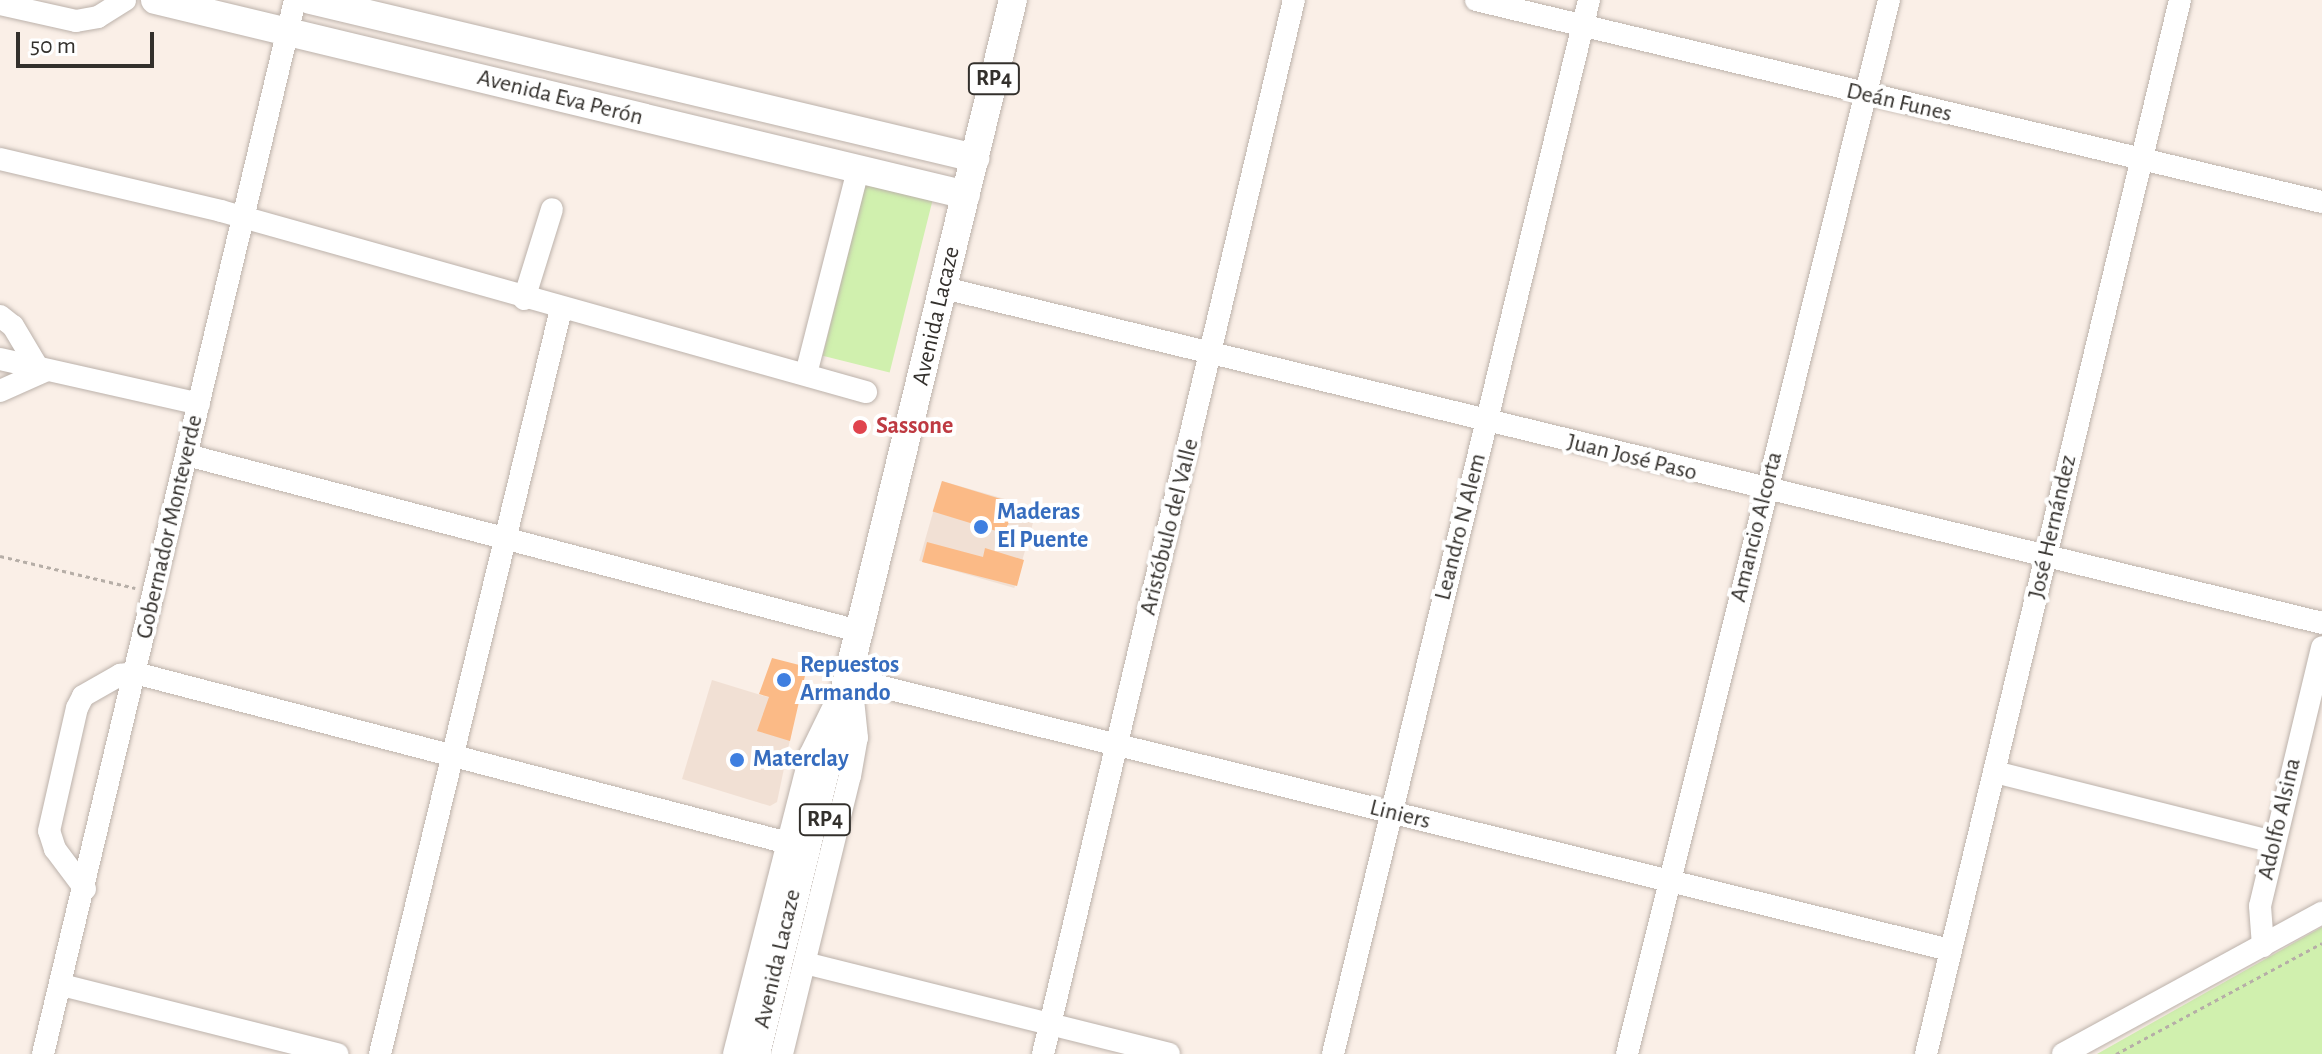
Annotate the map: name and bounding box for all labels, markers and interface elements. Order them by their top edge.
scale bar [20,16,158,66]
text: 50 m [30,34,76,58]
road number: RP4 [966,61,1022,97]
street label: Avenida Eva Perón [474,63,646,133]
street label: Deán Funes [1843,77,1955,129]
street label: Avenida Lacaze [907,244,967,388]
street label: Gobernador Monteverde [130,412,210,642]
place label: Sassone [876,413,953,441]
marker: Sassone [851,418,869,436]
street label: Juan José Paso [1564,428,1700,488]
street label: Aristóbulo del Valle [1134,436,1206,618]
street label: Amancio Alcorta [1724,449,1790,605]
street label: Leandro N Alem [1429,451,1493,603]
street label: José Hernández [2023,452,2083,602]
place label: Maderas El Puente [997,499,1088,555]
marker: Maderas El Puente [972,518,990,536]
place label: Repuestos Armando [800,652,899,708]
marker: Repuestos Armando [775,671,793,689]
place label: Materclay [753,746,849,774]
marker: Materclay [728,751,746,769]
street label: Adolfo Alsina [2252,755,2308,883]
street label: Liniers [1367,794,1433,836]
road number: RP4 [797,802,853,838]
street label: Avenida Lacaze [748,887,808,1031]

